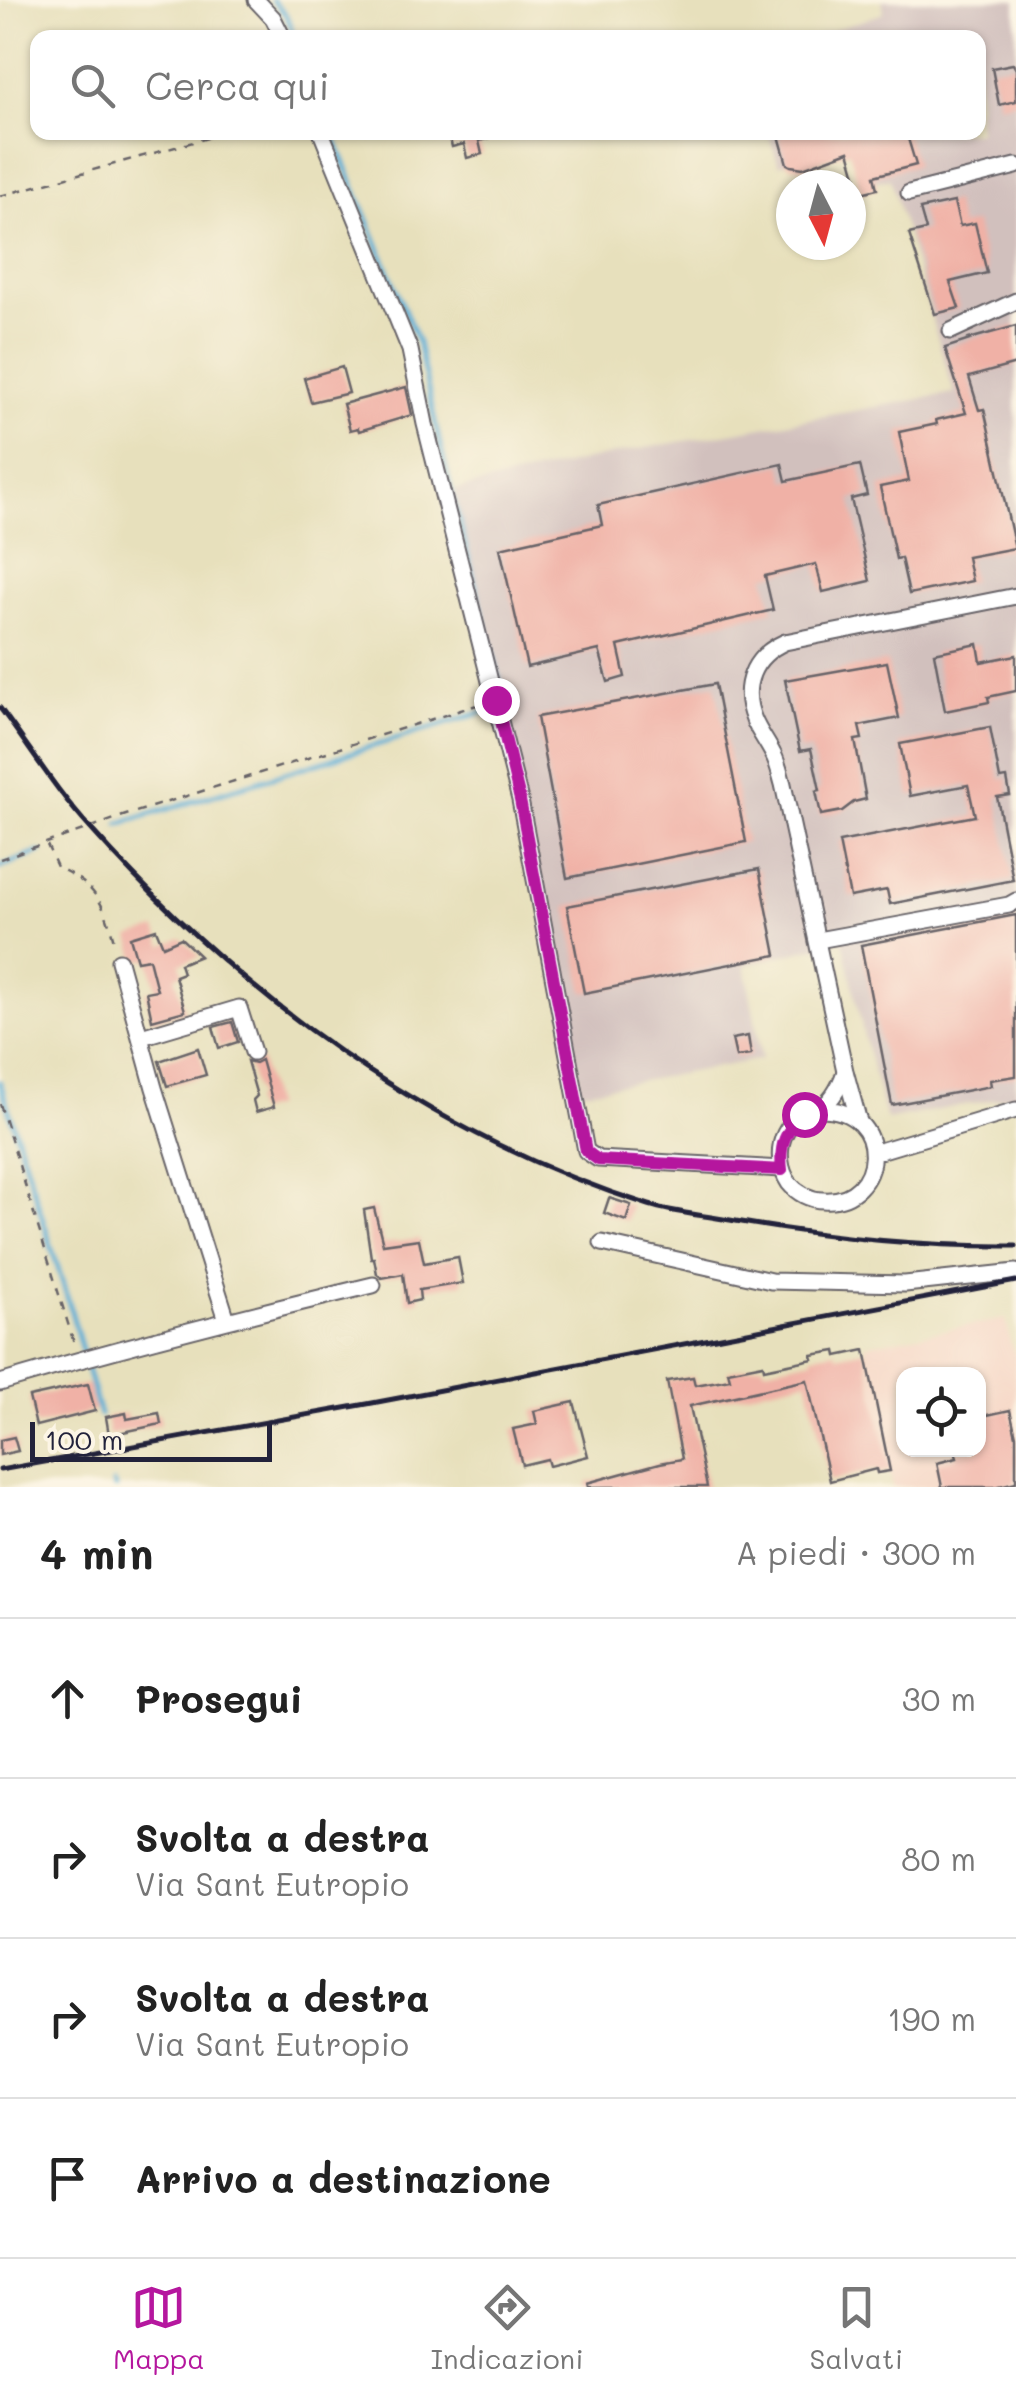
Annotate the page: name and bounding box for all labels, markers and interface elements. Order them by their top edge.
search box [30,30,986,140]
icon: search [65,58,120,113]
text: Cerca qui [145,60,330,110]
north arrow [776,170,866,260]
route end [474,678,520,724]
route start [782,1092,828,1138]
map controls [896,1367,986,1457]
button: locate [896,1367,986,1457]
scale bar [30,1417,272,1462]
text: 100 m [45,1421,123,1457]
text: 4 min [40,1525,153,1580]
text: A piedi · 300 m [736,1531,976,1573]
icon: ahead [40,1671,95,1726]
text: Prosegui [135,1673,303,1723]
text: 30 m [902,1677,976,1719]
text: Svolta a destra [135,1812,429,1862]
icon: right [40,1831,95,1886]
text: 80 m [901,1837,976,1879]
text: Via Sant Eutropio [135,1862,409,1904]
text: Svolta a destra [135,1972,429,2022]
icon: right [40,1991,95,2046]
text: 190 m [887,1997,976,2039]
text: Via Sant Eutropio [135,2022,409,2064]
icon: arrive [40,2151,95,2206]
text: Arrivo a destinazione [135,2153,551,2203]
tab: Mappa [113,2280,205,2376]
tab: Indicazioni [431,2280,584,2376]
tab: Salvati [810,2280,903,2376]

